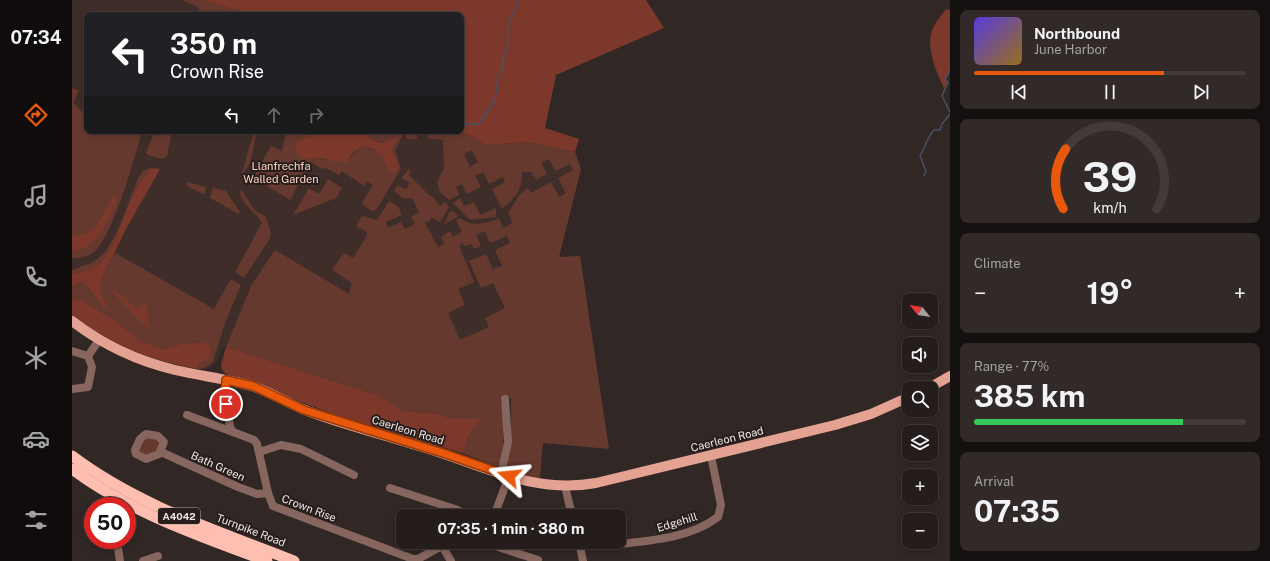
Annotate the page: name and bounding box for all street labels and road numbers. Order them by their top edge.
street label: Caerleon Road [371,413,445,447]
street label: Caerleon Road [689,424,765,454]
street label: Bath Green [189,449,247,483]
street label: Crown Rise [280,492,338,524]
road number: A4042 [158,508,200,524]
street label: Edgehill [655,510,699,534]
street label: Turnpike Road [215,511,287,549]

